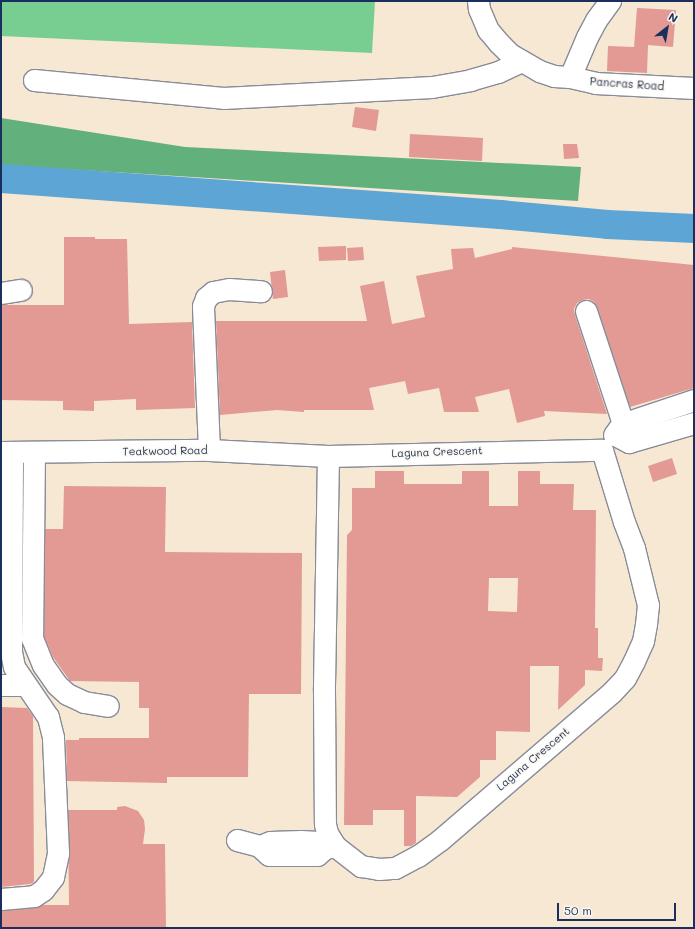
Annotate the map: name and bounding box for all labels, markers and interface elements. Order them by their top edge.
north arrow [647,8,687,48]
text: N [666,9,681,26]
street label: Pancras Road [589,75,665,93]
street label: Teakwood Road [122,444,208,458]
street label: Laguna Crescent [391,444,483,460]
street label: Laguna Crescent [494,725,572,793]
scale bar [559,895,678,921]
text: 50 m [564,902,592,918]

